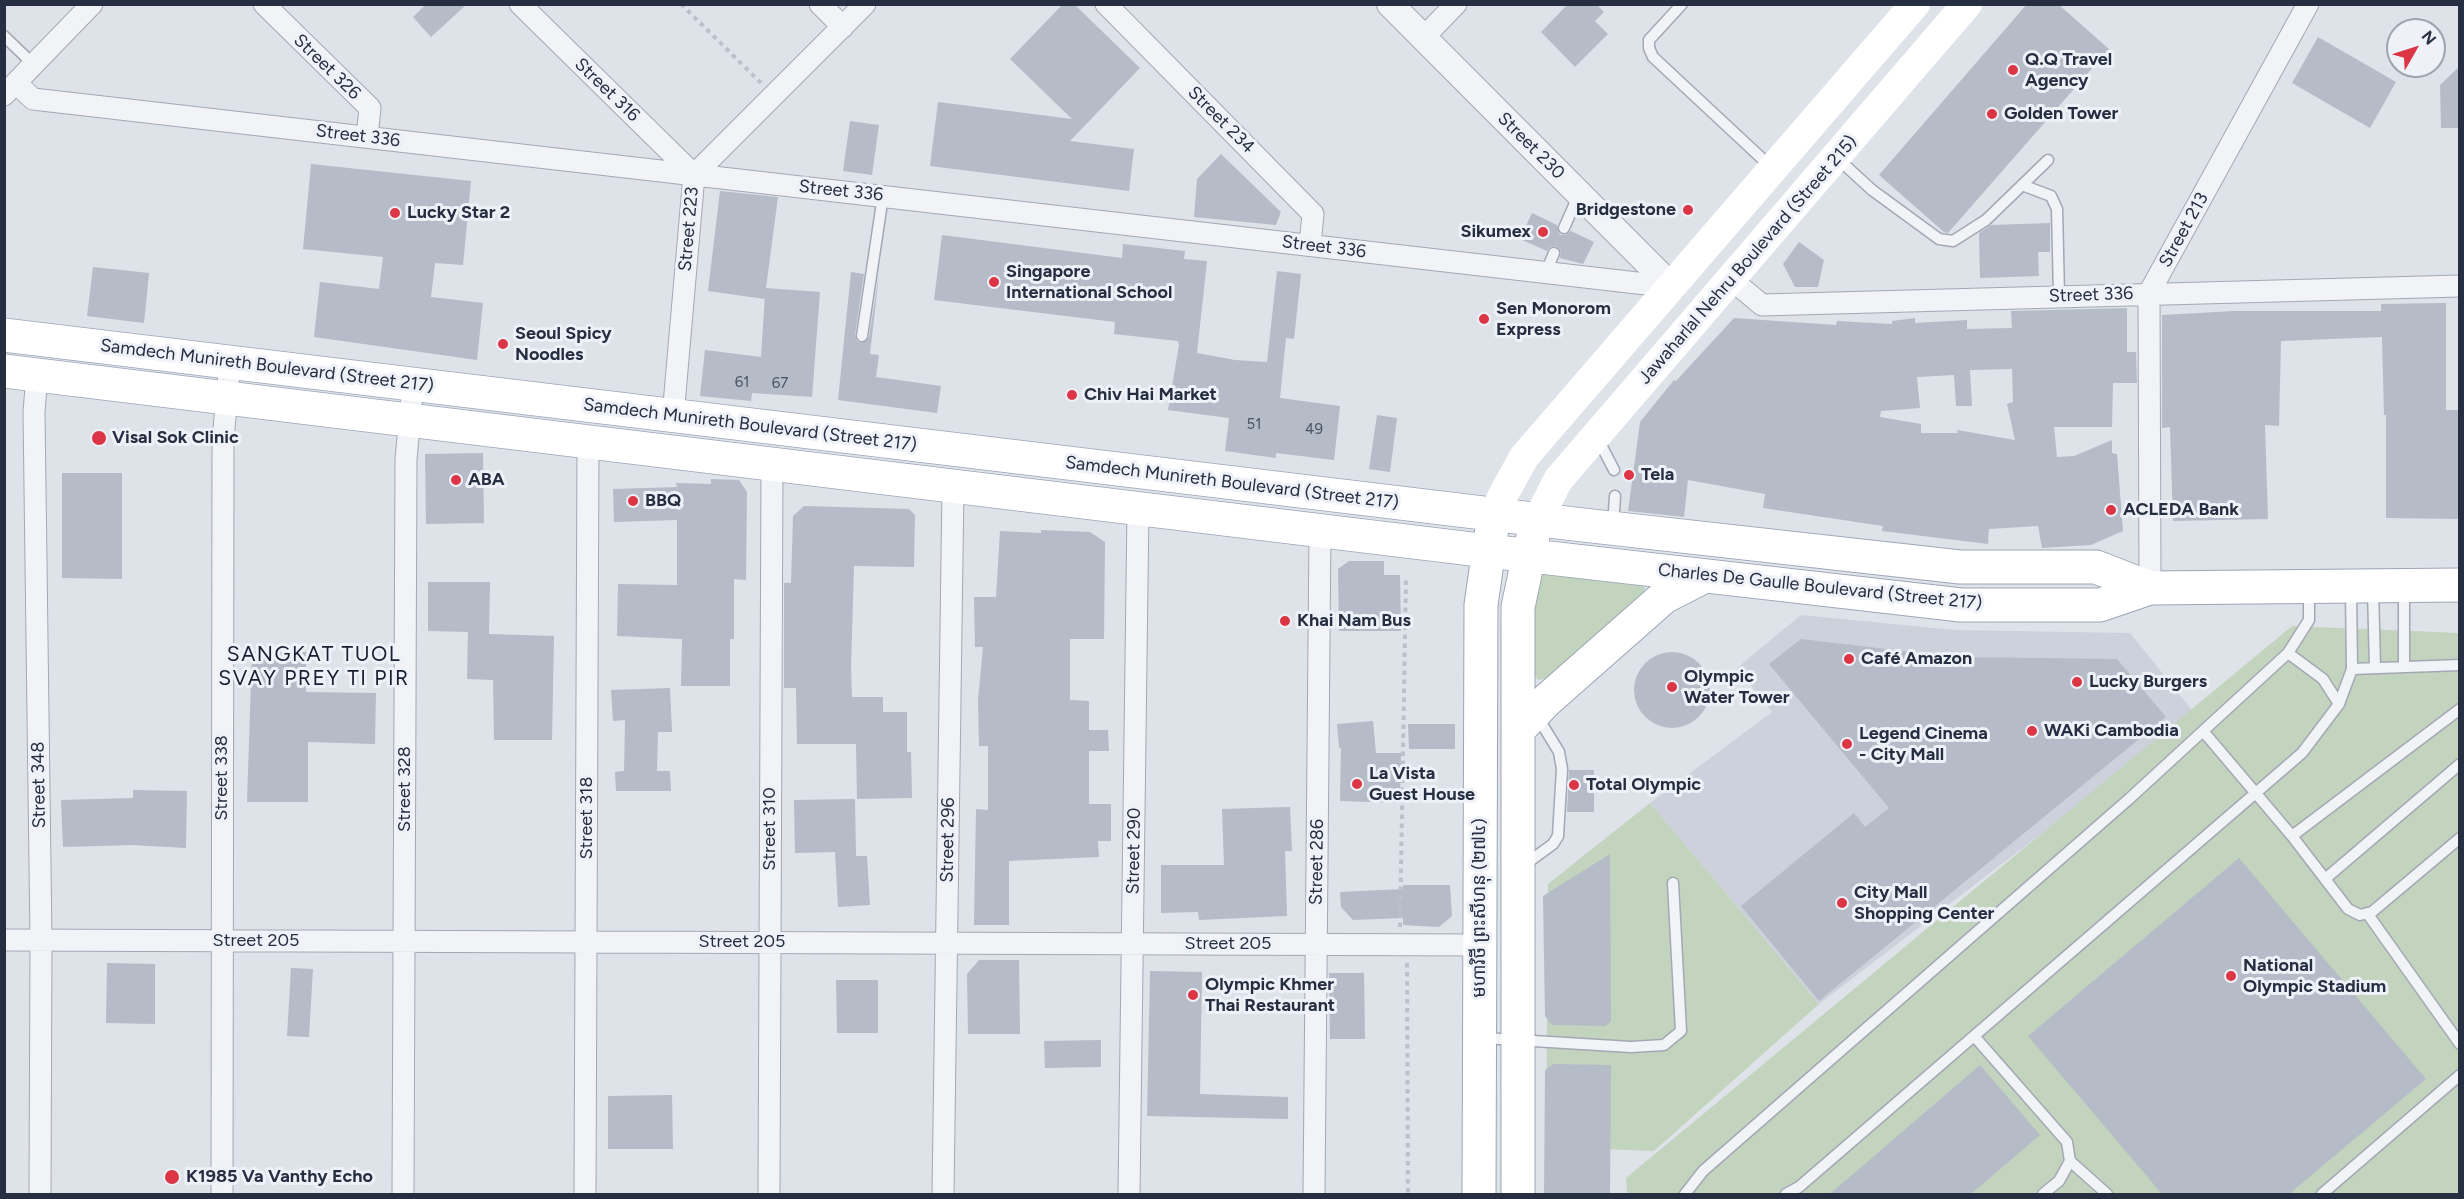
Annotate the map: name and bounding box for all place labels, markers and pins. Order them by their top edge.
place label: Q.Q Travel Agency [2025,49,2112,92]
marker: Q.Q Travel Agency [2006,63,2020,77]
place label: Golden Tower [2004,103,2118,125]
marker: Golden Tower [1985,107,1999,121]
place label: Bridgestone [1576,199,1676,221]
place label: Lucky Star 2 [407,202,510,224]
marker: Bridgestone [1681,203,1695,217]
marker: Lucky Star 2 [388,206,402,220]
place label: Sikumex [1460,221,1531,243]
marker: Sikumex [1536,225,1550,239]
place label: Singapore International School [1006,261,1172,304]
marker: Singapore International School [987,275,1001,289]
place label: Sen Monorom Express [1496,298,1611,340]
marker: Sen Monorom Express [1477,312,1491,326]
place label: Seoul Spicy Noodles [515,323,612,366]
marker: Seoul Spicy Noodles [496,337,510,351]
place label: Chiv Hai Market [1084,384,1217,406]
marker: Chiv Hai Market [1065,388,1079,402]
place label: Visal Sok Clinic [112,427,239,449]
marker: Visal Sok Clinic [90,429,108,447]
place label: Tela [1641,464,1674,486]
marker: Tela [1622,468,1636,482]
place label: ABA [468,469,505,491]
marker: ABA [449,473,463,487]
place label: BBQ [645,490,681,512]
marker: BBQ [626,494,640,508]
place label: ACLEDA Bank [2123,499,2239,521]
marker: ACLEDA Bank [2104,503,2118,517]
place label: Khai Nam Bus [1297,610,1411,632]
marker: Khai Nam Bus [1278,614,1292,628]
place label: Café Amazon [1861,648,1972,670]
marker: Café Amazon [1842,652,1856,666]
place label: Olympic Water Tower [1684,666,1790,708]
place label: Lucky Burgers [2089,671,2207,693]
marker: Lucky Burgers [2070,675,2084,689]
marker: Olympic Water Tower [1665,680,1679,694]
place label: WAKi Cambodia [2044,720,2179,742]
place label: Legend Cinema - City Mall [1859,723,1988,766]
marker: WAKi Cambodia [2025,724,2039,738]
marker: Legend Cinema - City Mall [1840,737,1854,751]
place label: La Vista Guest House [1369,763,1475,806]
place label: Total Olympic [1586,774,1701,796]
marker: La Vista Guest House [1350,777,1364,791]
marker: Total Olympic [1567,778,1581,792]
place label: City Mall Shopping Center [1854,882,1994,924]
marker: City Mall Shopping Center [1835,896,1849,910]
place label: National Olympic Stadium [2243,955,2386,998]
marker: National Olympic Stadium [2224,969,2238,983]
place label: Olympic Khmer Thai Restaurant [1205,974,1335,1016]
marker: Olympic Khmer Thai Restaurant [1186,988,1200,1002]
place label: K1985 Va Vanthy Echo [186,1166,373,1188]
marker: K1985 Va Vanthy Echo [163,1168,181,1186]

